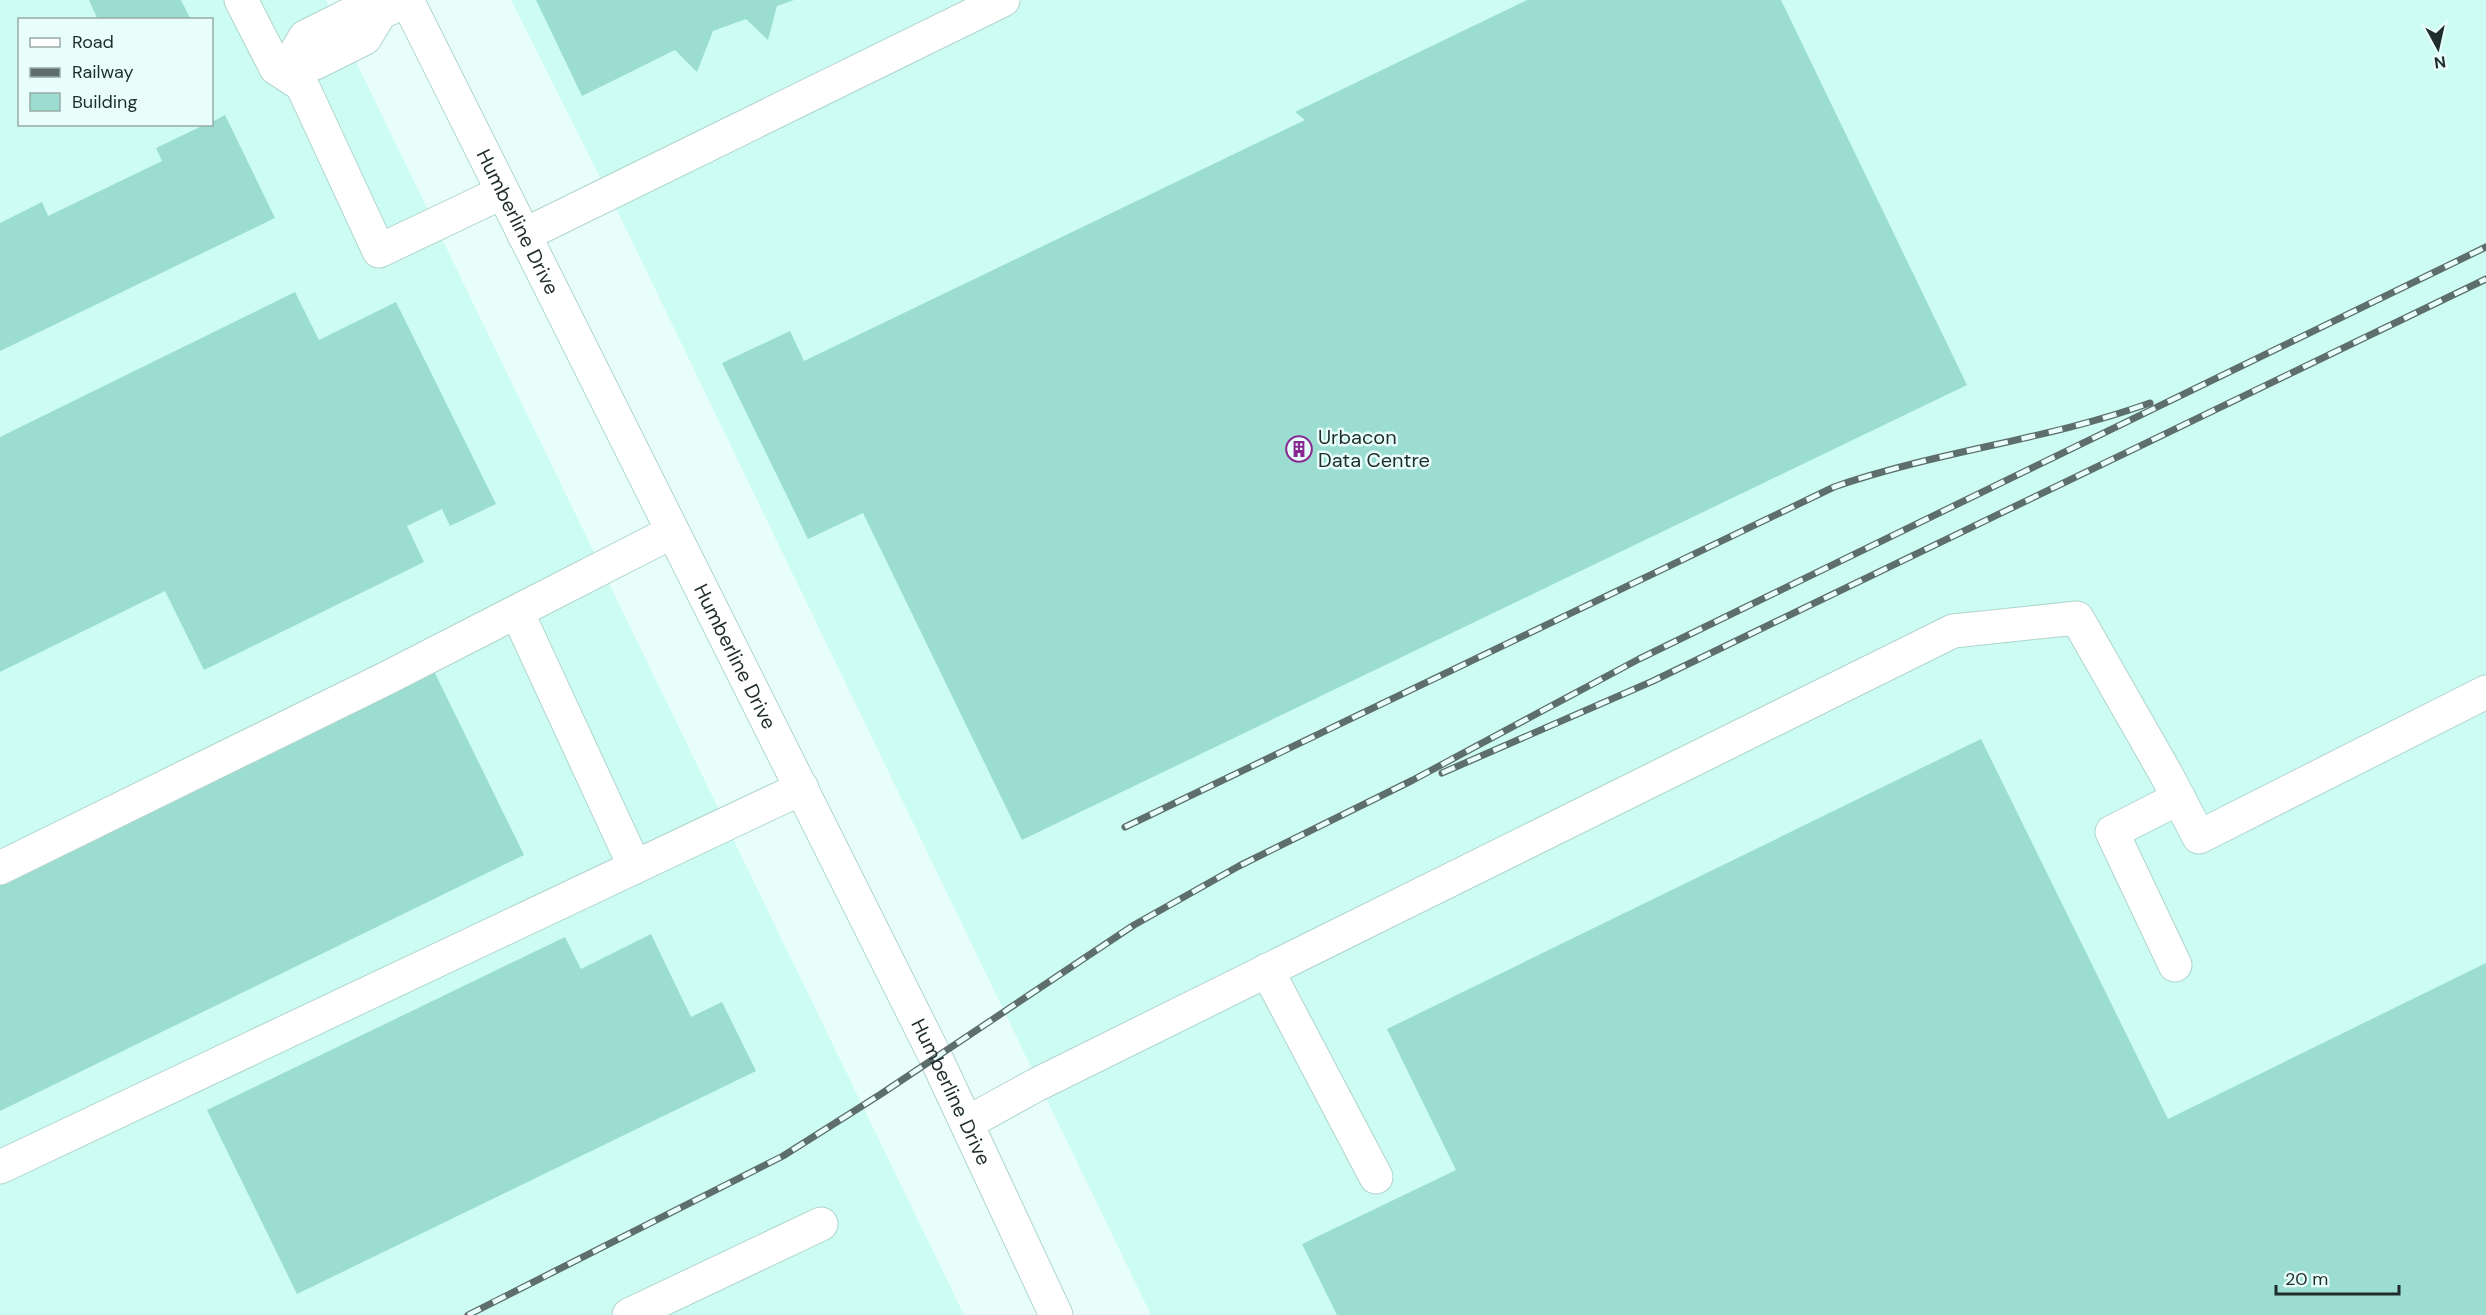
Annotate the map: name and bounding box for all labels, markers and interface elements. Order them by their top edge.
legend [18,18,213,126]
north arrow [2408,18,2468,78]
text: Road [72,30,114,54]
text: N [2433,51,2447,74]
text: Railway [72,60,134,84]
text: Building [72,90,137,114]
street label: Humberline Drive [471,145,565,299]
place label: Urbacon Data Centre [1318,424,1430,473]
building icon: Urbacon Data Centre [1284,434,1314,464]
street label: Humberline Drive [688,580,782,733]
street label: Humberline Drive [905,1014,997,1169]
scale bar [2276,1258,2399,1296]
text: 20 m [2285,1267,2328,1291]

